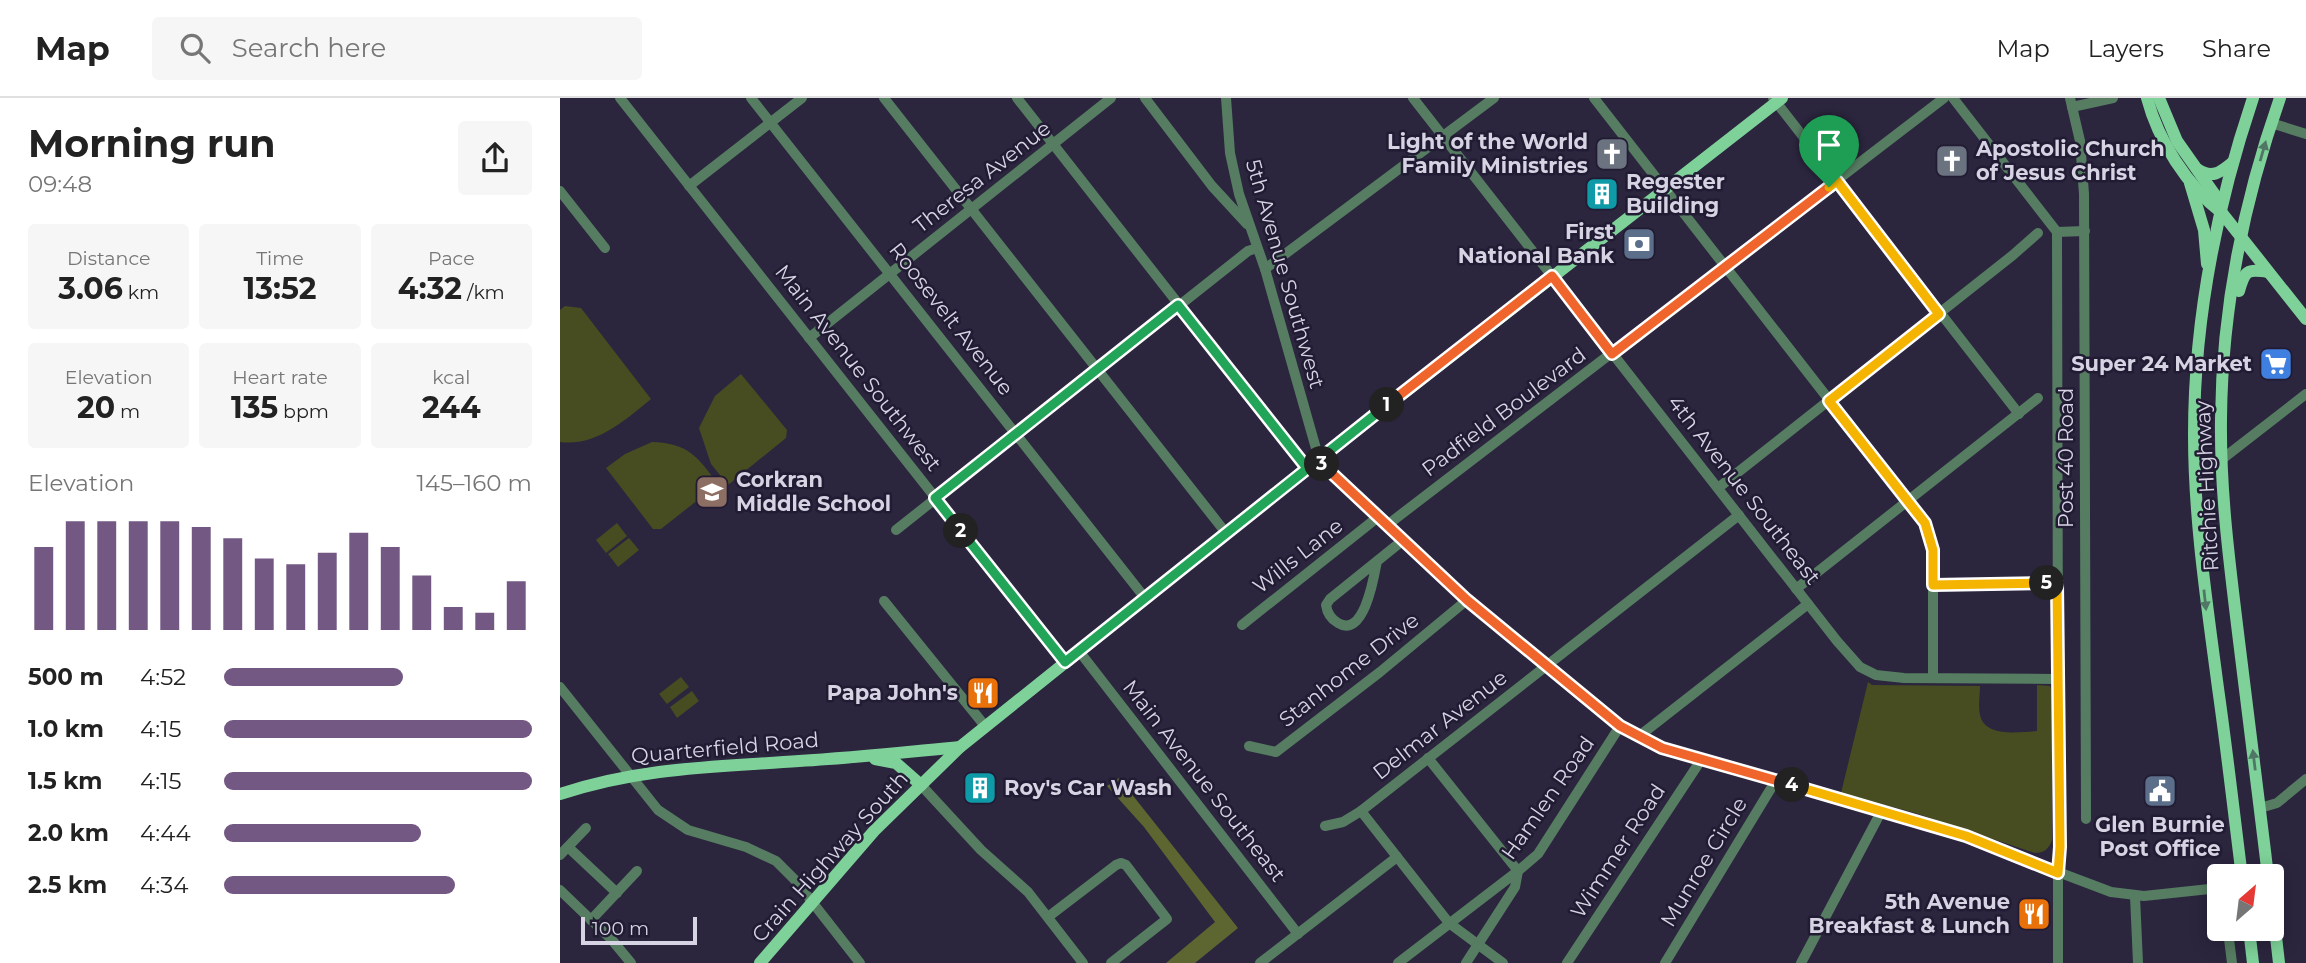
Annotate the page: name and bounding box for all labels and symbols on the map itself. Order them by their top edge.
street label: Theresa Avenue [908,115,1055,238]
pin [1799,115,1859,187]
place label: Light of the World Family Ministries [1387,129,1588,178]
church icon: Light of the World Family Ministries [1593,135,1631,173]
place label: Apostolic Church of Jesus Christ [1975,136,2165,185]
one-way arrow [2258,140,2268,161]
church icon: Apostolic Church of Jesus Christ [1933,142,1971,180]
street label: 5th Avenue Southwest [1241,156,1330,391]
place label: Regester Building [1626,169,1725,218]
building icon: Regester Building [1583,175,1621,213]
place label: First National Bank [1458,219,1614,268]
bank icon: First National Bank [1620,225,1658,263]
street label: Roosevelt Avenue [884,237,1019,400]
street label: Main Avenue Southwest [770,260,947,476]
street label: Padfield Boulevard [1417,342,1591,481]
supermarket icon: Super 24 Market [2257,345,2295,383]
place label: Super 24 Market [2071,351,2252,376]
pin: 1 [1370,388,1404,422]
street label: Post 40 Road [2053,388,2078,528]
street label: 4th Avenue Southeast [1663,390,1826,589]
street label: Ritchie Highway [2190,399,2223,572]
pin: 3 [1304,446,1340,482]
place label: Corkran Middle School [736,467,891,516]
school or university icon: Corkran Middle School [693,473,731,511]
street label: Wills Lane [1248,513,1348,598]
pin: 2 [944,514,978,548]
pin: 5 [2030,566,2064,601]
one-way arrow [2200,589,2211,611]
street label: Stanhome Drive [1274,607,1424,732]
street label: Delmar Avenue [1368,664,1512,785]
restaurant icon: Papa John's [964,674,1002,712]
street label: Main Avenue Southeast [1118,675,1291,886]
place label: Papa John's [827,680,958,705]
street label: Quarterfield Road [630,727,820,768]
street label: Hamlen Road [1496,731,1599,864]
one-way arrow [2248,749,2259,771]
street label: Crain Highway South [746,766,913,947]
pin: 4 [1774,768,1810,802]
building icon: Roy's Car Wash [961,769,999,807]
public building icon: Glen Burnie Post Office [2141,772,2179,810]
place label: Roy's Car Wash [1004,775,1172,800]
street label: Wimmer Road [1565,779,1670,922]
street label: Munroe Circle [1655,792,1752,931]
place label: Glen Burnie Post Office [2095,812,2225,861]
north arrow [2207,864,2284,942]
place label: 5th Avenue Breakfast & Lunch [1809,889,2010,938]
restaurant icon: 5th Avenue Breakfast & Lunch [2015,895,2053,933]
scale bar [581,914,696,946]

